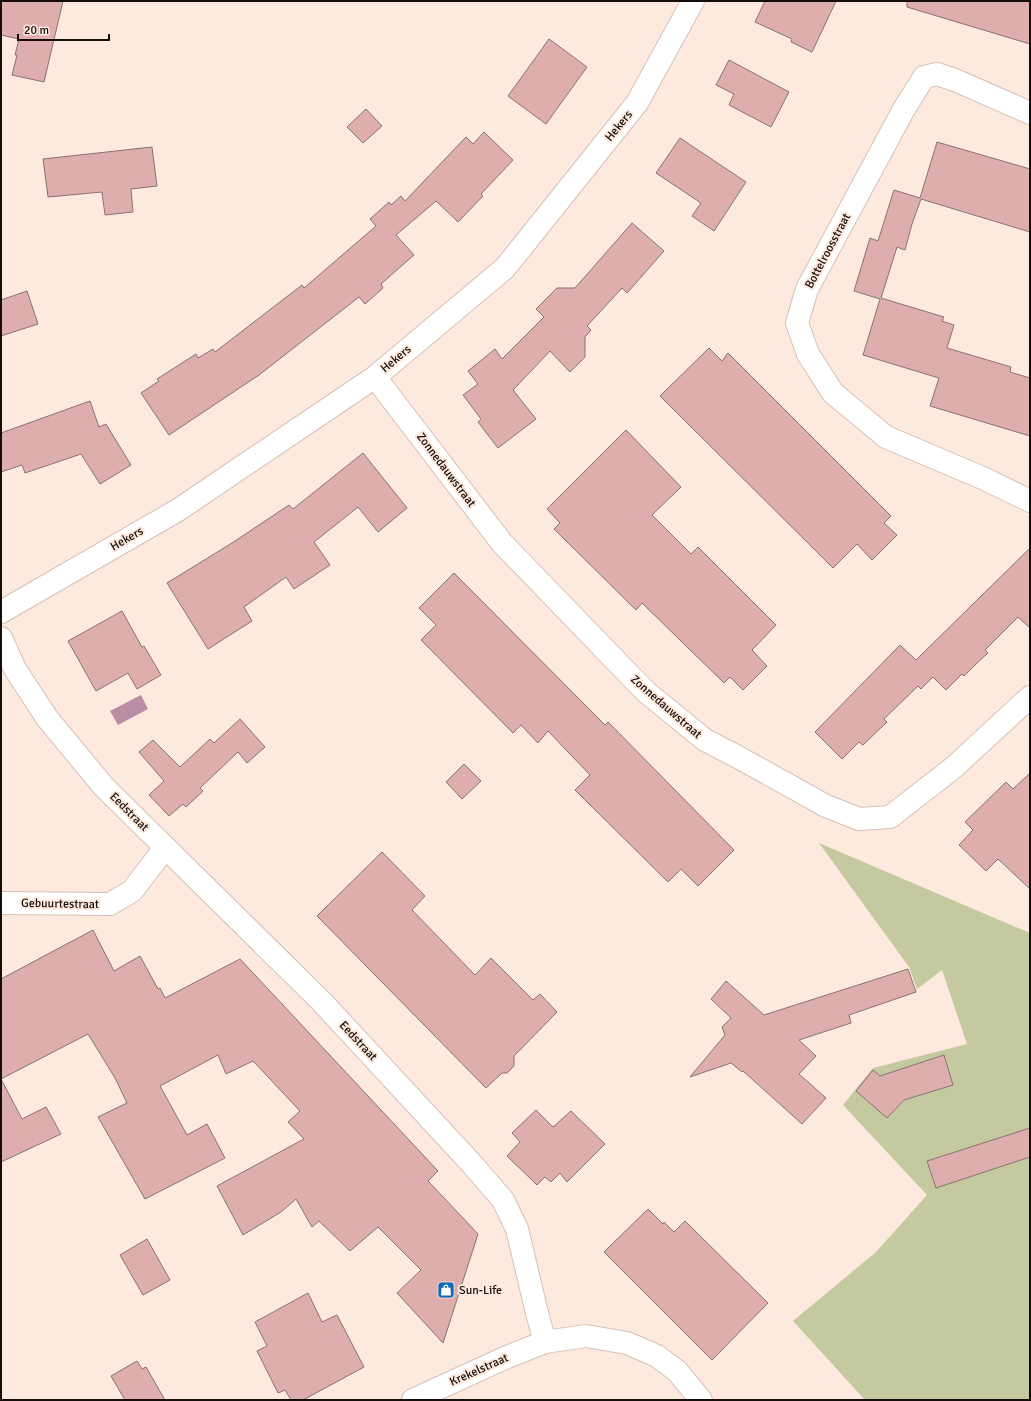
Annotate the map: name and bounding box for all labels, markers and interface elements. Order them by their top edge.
scale bar [18,16,109,42]
text: 20 m [24,23,49,38]
street label: Hekers [602,107,636,145]
street label: Bottelroosstraat [802,211,854,291]
street label: Hekers [378,342,414,376]
street label: Zonnedauwstraat [413,430,479,510]
street label: Hekers [108,524,146,554]
street label: Zonnedauwstraat [627,672,705,742]
street label: Eedstraat [106,789,152,835]
street label: Gebuurtestraat [21,896,99,912]
street label: Eedstraat [336,1018,380,1064]
shop icon: Sun-Life [436,1280,456,1300]
place label: Sun-Life [459,1283,502,1298]
street label: Krekelstraat [447,1350,511,1390]

